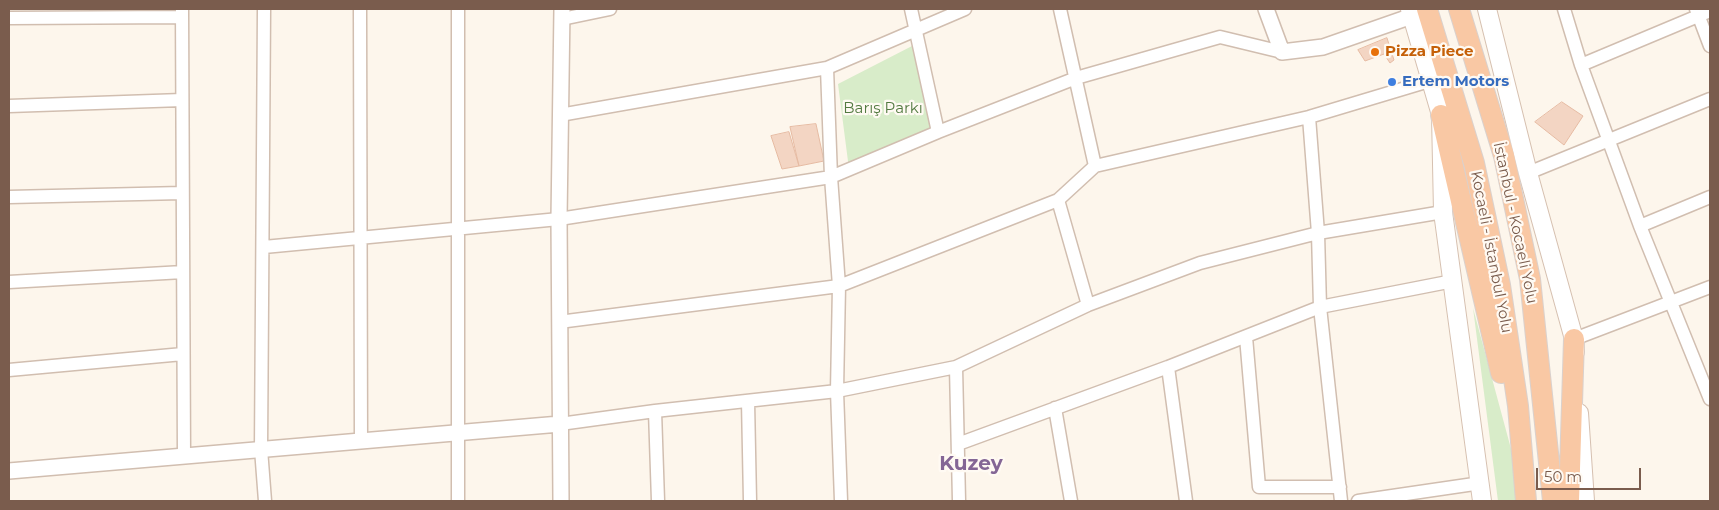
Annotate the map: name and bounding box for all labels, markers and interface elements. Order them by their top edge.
place label: Pizza Piece [1385,43,1473,61]
marker: Pizza Piece [1369,46,1381,58]
place label: Ertem Motors [1402,73,1509,91]
marker: Ertem Motors [1386,76,1398,88]
park label: Barış Parkı [843,100,923,118]
street label: İstanbul - Kocaeli Yolu [1489,141,1541,305]
street label: Kocaeli - İstanbul Yolu [1466,169,1516,335]
district label: Kuzey [939,452,1003,476]
scale bar [1539,458,1644,490]
text: 50 m [1544,467,1582,486]

